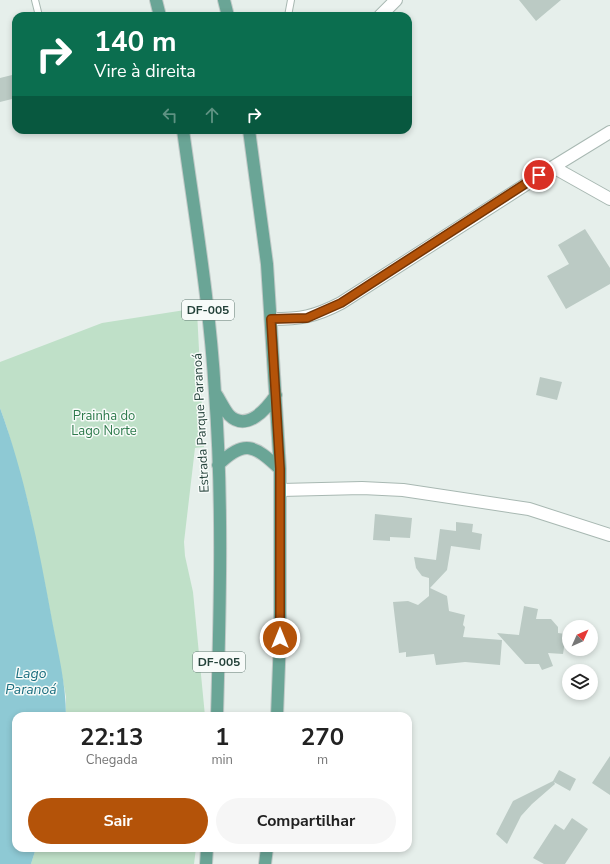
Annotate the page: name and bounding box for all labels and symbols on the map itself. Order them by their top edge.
pin [522,158,556,192]
road number: DF-005 [182,300,234,320]
street label: Estrada Parque Paranoá [188,353,214,493]
park label: Prainha do Lago Norte [71,407,137,440]
position arrow [259,617,301,659]
north arrow [562,620,598,656]
road number: DF-005 [193,652,245,672]
water label: Lago Paranoá [5,664,57,699]

